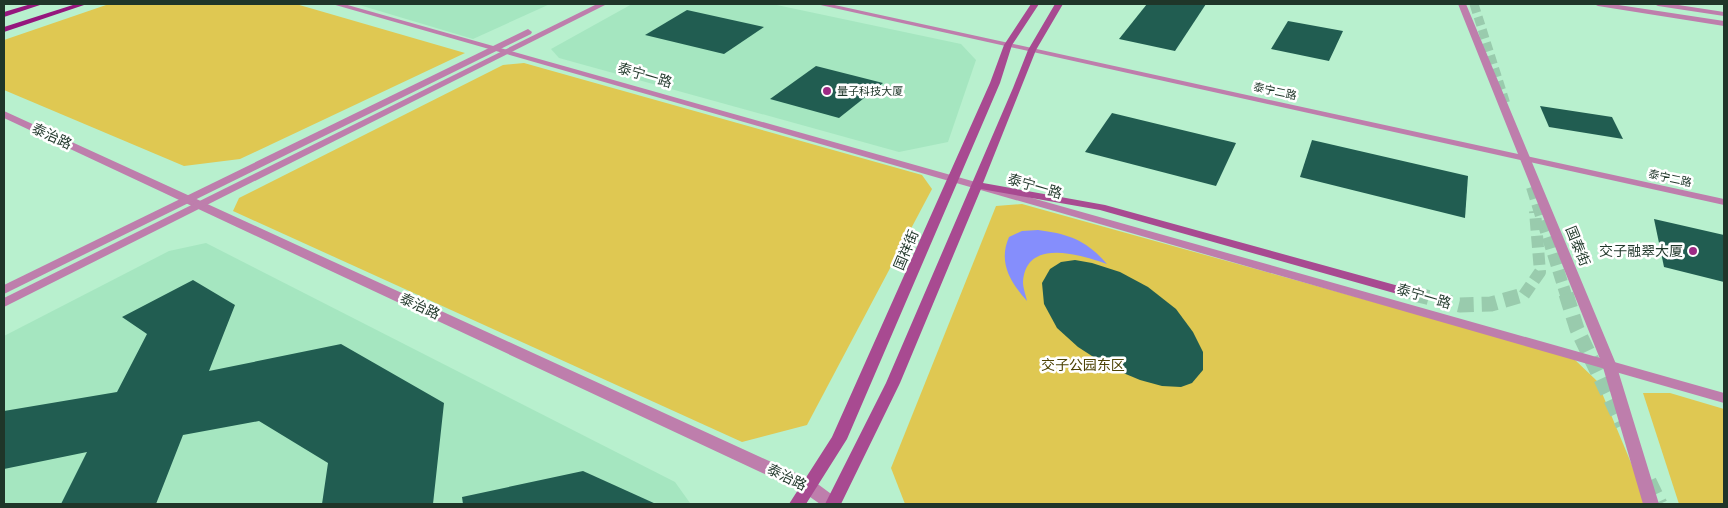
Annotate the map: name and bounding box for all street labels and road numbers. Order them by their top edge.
street label: 泰宁一路 [616,59,674,91]
street label: 泰宁二路 [1252,80,1298,102]
street label: 泰治路 [29,119,75,153]
street label: 泰宁二路 [1647,167,1693,189]
street label: 泰宁一路 [1006,170,1064,202]
street label: 国泰街 [1562,223,1594,269]
street label: 国祥街 [890,227,922,273]
street label: 泰宁一路 [1395,280,1453,312]
street label: 泰治路 [397,289,443,323]
street label: 泰治路 [764,460,810,494]

